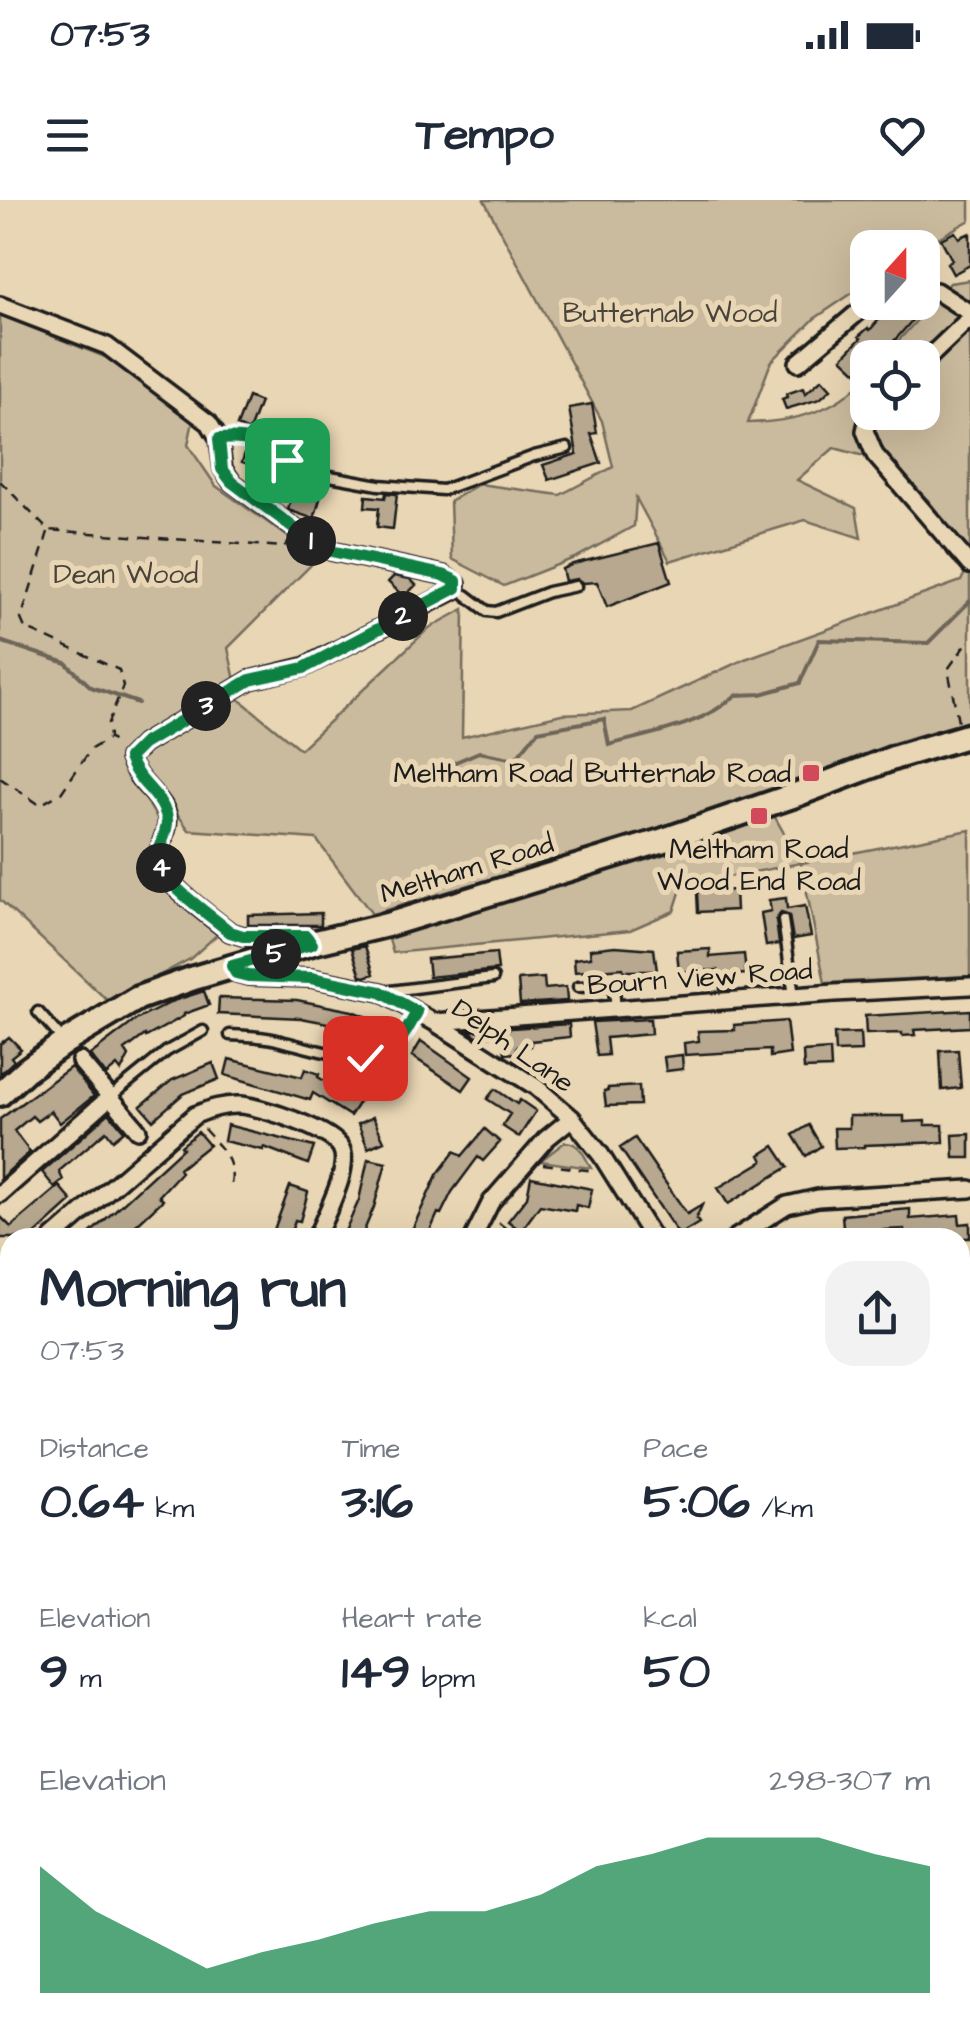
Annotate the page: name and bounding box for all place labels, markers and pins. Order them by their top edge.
pin [245,418,330,503]
pin: 1 [286,516,336,566]
pin: 2 [378,591,428,641]
pin: 3 [181,681,231,731]
place label: Meltham Road Butternab Road [393,754,791,793]
marker: Meltham Road Butternab Road [800,762,822,784]
marker: Meltham Road Wood End Road [748,805,770,827]
place label: Meltham Road Wood End Road [657,830,861,901]
pin: 4 [136,843,186,893]
pin: 5 [251,929,301,979]
pin [323,1016,408,1101]

